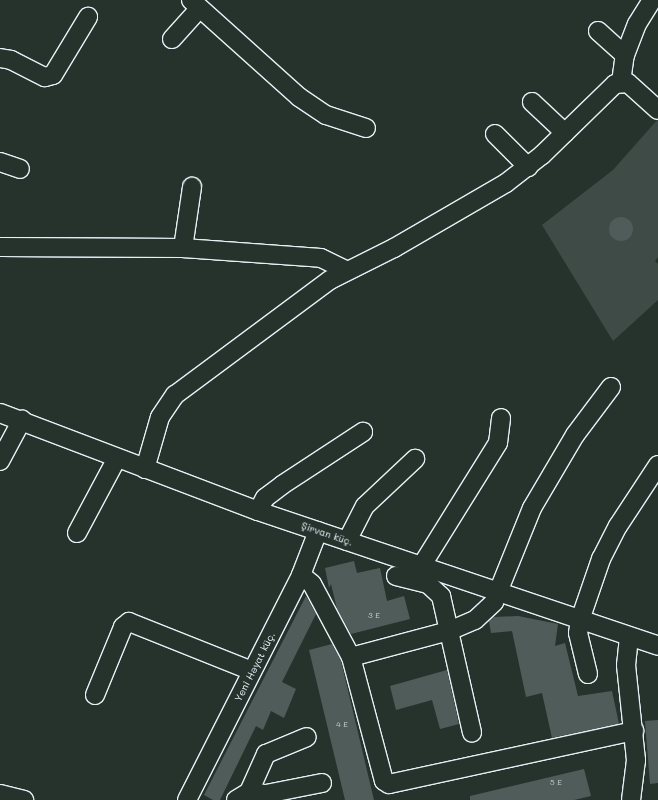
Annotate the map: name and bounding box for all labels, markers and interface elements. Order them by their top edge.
street label: Şirvan küç. [300,520,354,548]
house number: 3 E [368,611,380,621]
street label: Yeni Həyat küç. [232,630,278,704]
house number: 4 E [336,720,348,730]
house number: 5 E [550,778,562,788]

